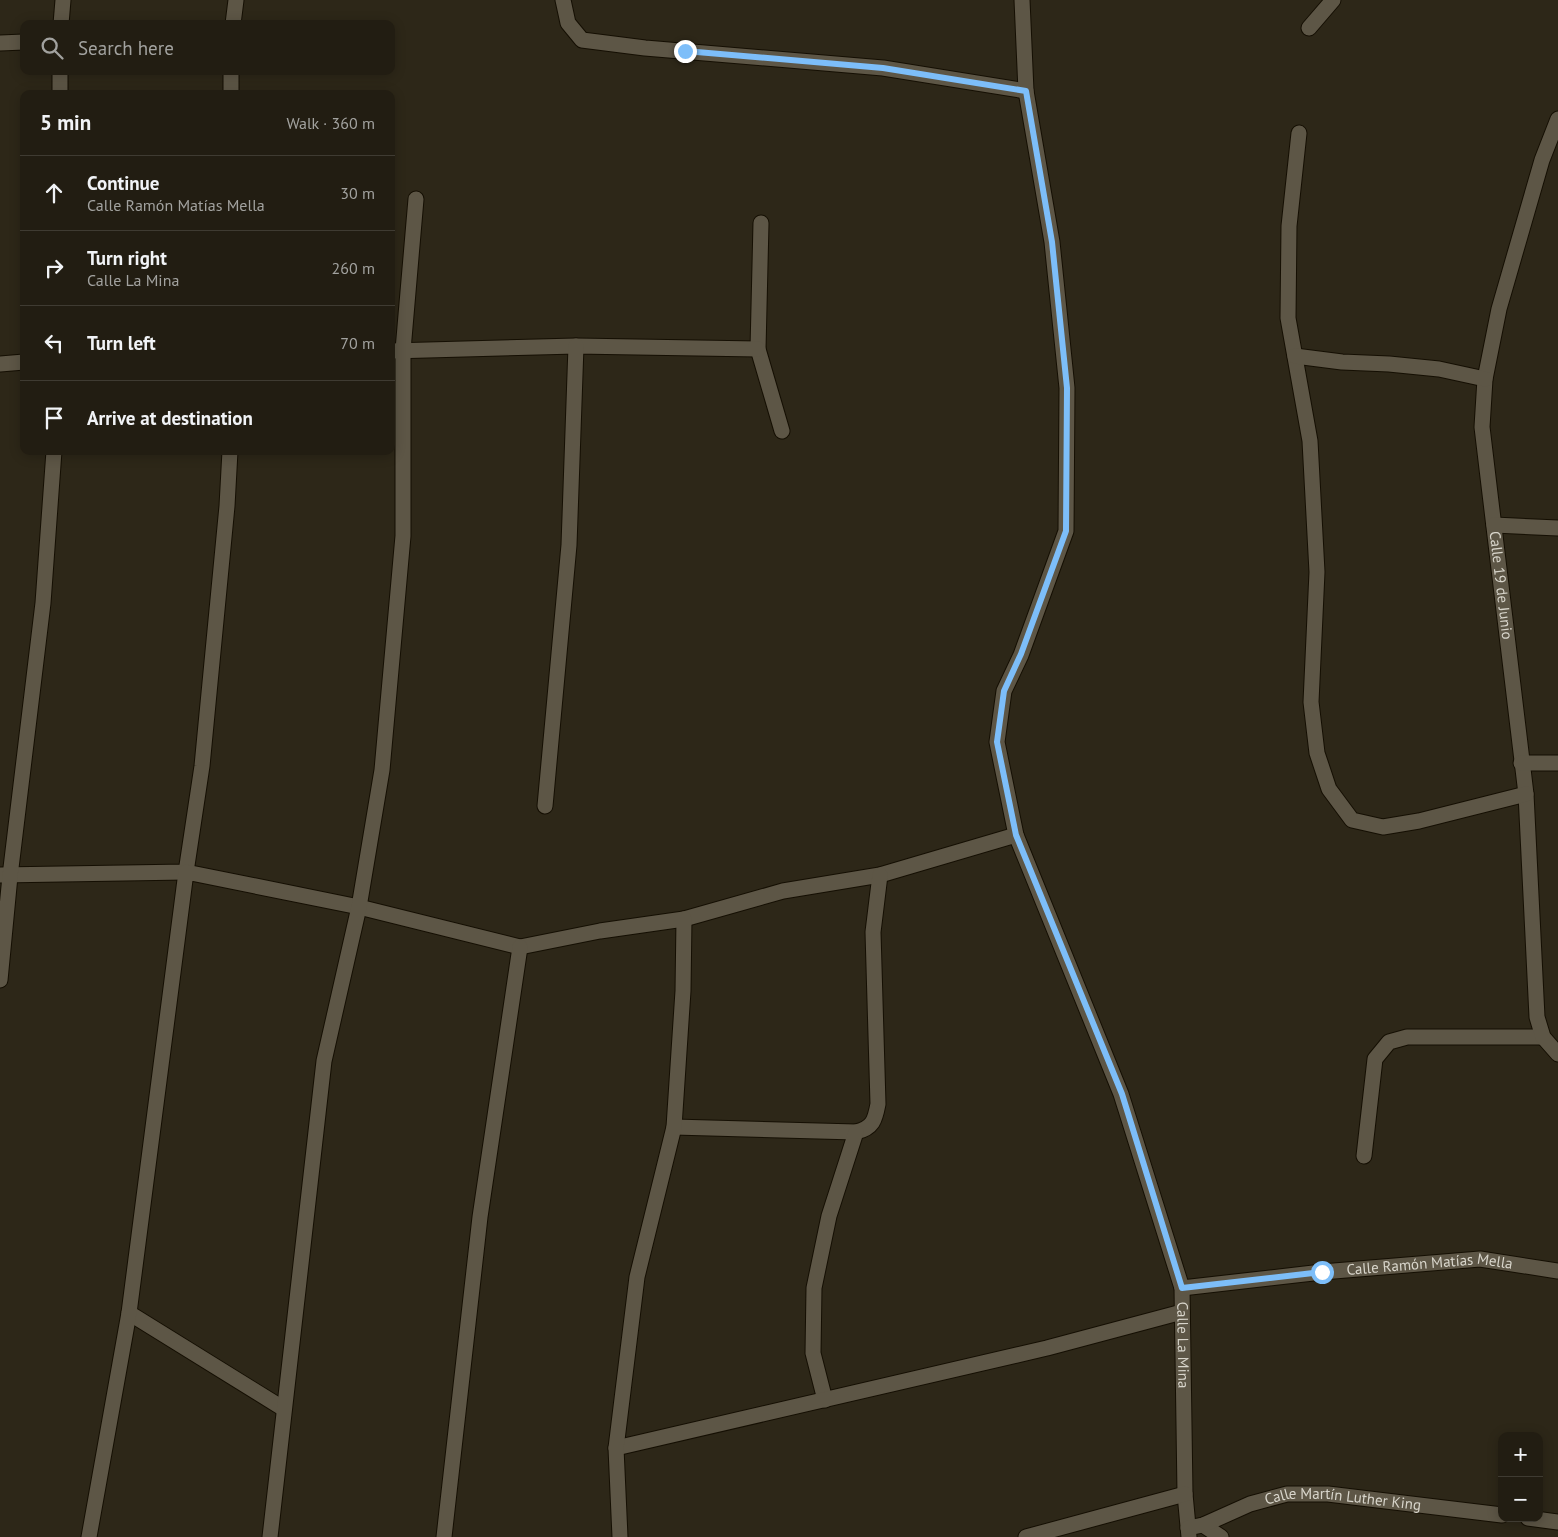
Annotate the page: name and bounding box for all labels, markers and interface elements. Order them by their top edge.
search box [20,20,395,75]
icon: search [38,34,66,62]
text: Search here [78,36,174,60]
route end [674,40,697,63]
text: 5 min [40,109,91,136]
text: Walk · 360 m [286,113,375,133]
text: Continue [87,171,159,195]
icon: ahead [40,179,68,207]
text: 30 m [340,183,375,203]
text: Calle Ramón Matías Mella [87,195,265,215]
text: Turn right [87,246,167,270]
icon: right [40,254,68,282]
text: 260 m [332,258,375,278]
text: Calle La Mina [87,270,179,290]
icon: left [40,329,68,357]
text: Turn left [87,331,156,355]
text: 70 m [340,333,375,353]
icon: arrive [40,404,68,432]
text: Arrive at destination [87,406,253,430]
street label: Calle 19 de Junio [1486,530,1517,641]
street label: Calle Ramón Matías Mella [1346,1249,1514,1279]
route start [1311,1261,1334,1284]
street label: Calle La Mina [1173,1301,1193,1388]
map controls [1498,1432,1543,1522]
button: + [1498,1432,1543,1477]
button: − [1498,1477,1543,1522]
street label: Calle Martín Luther King [1262,1484,1422,1514]

